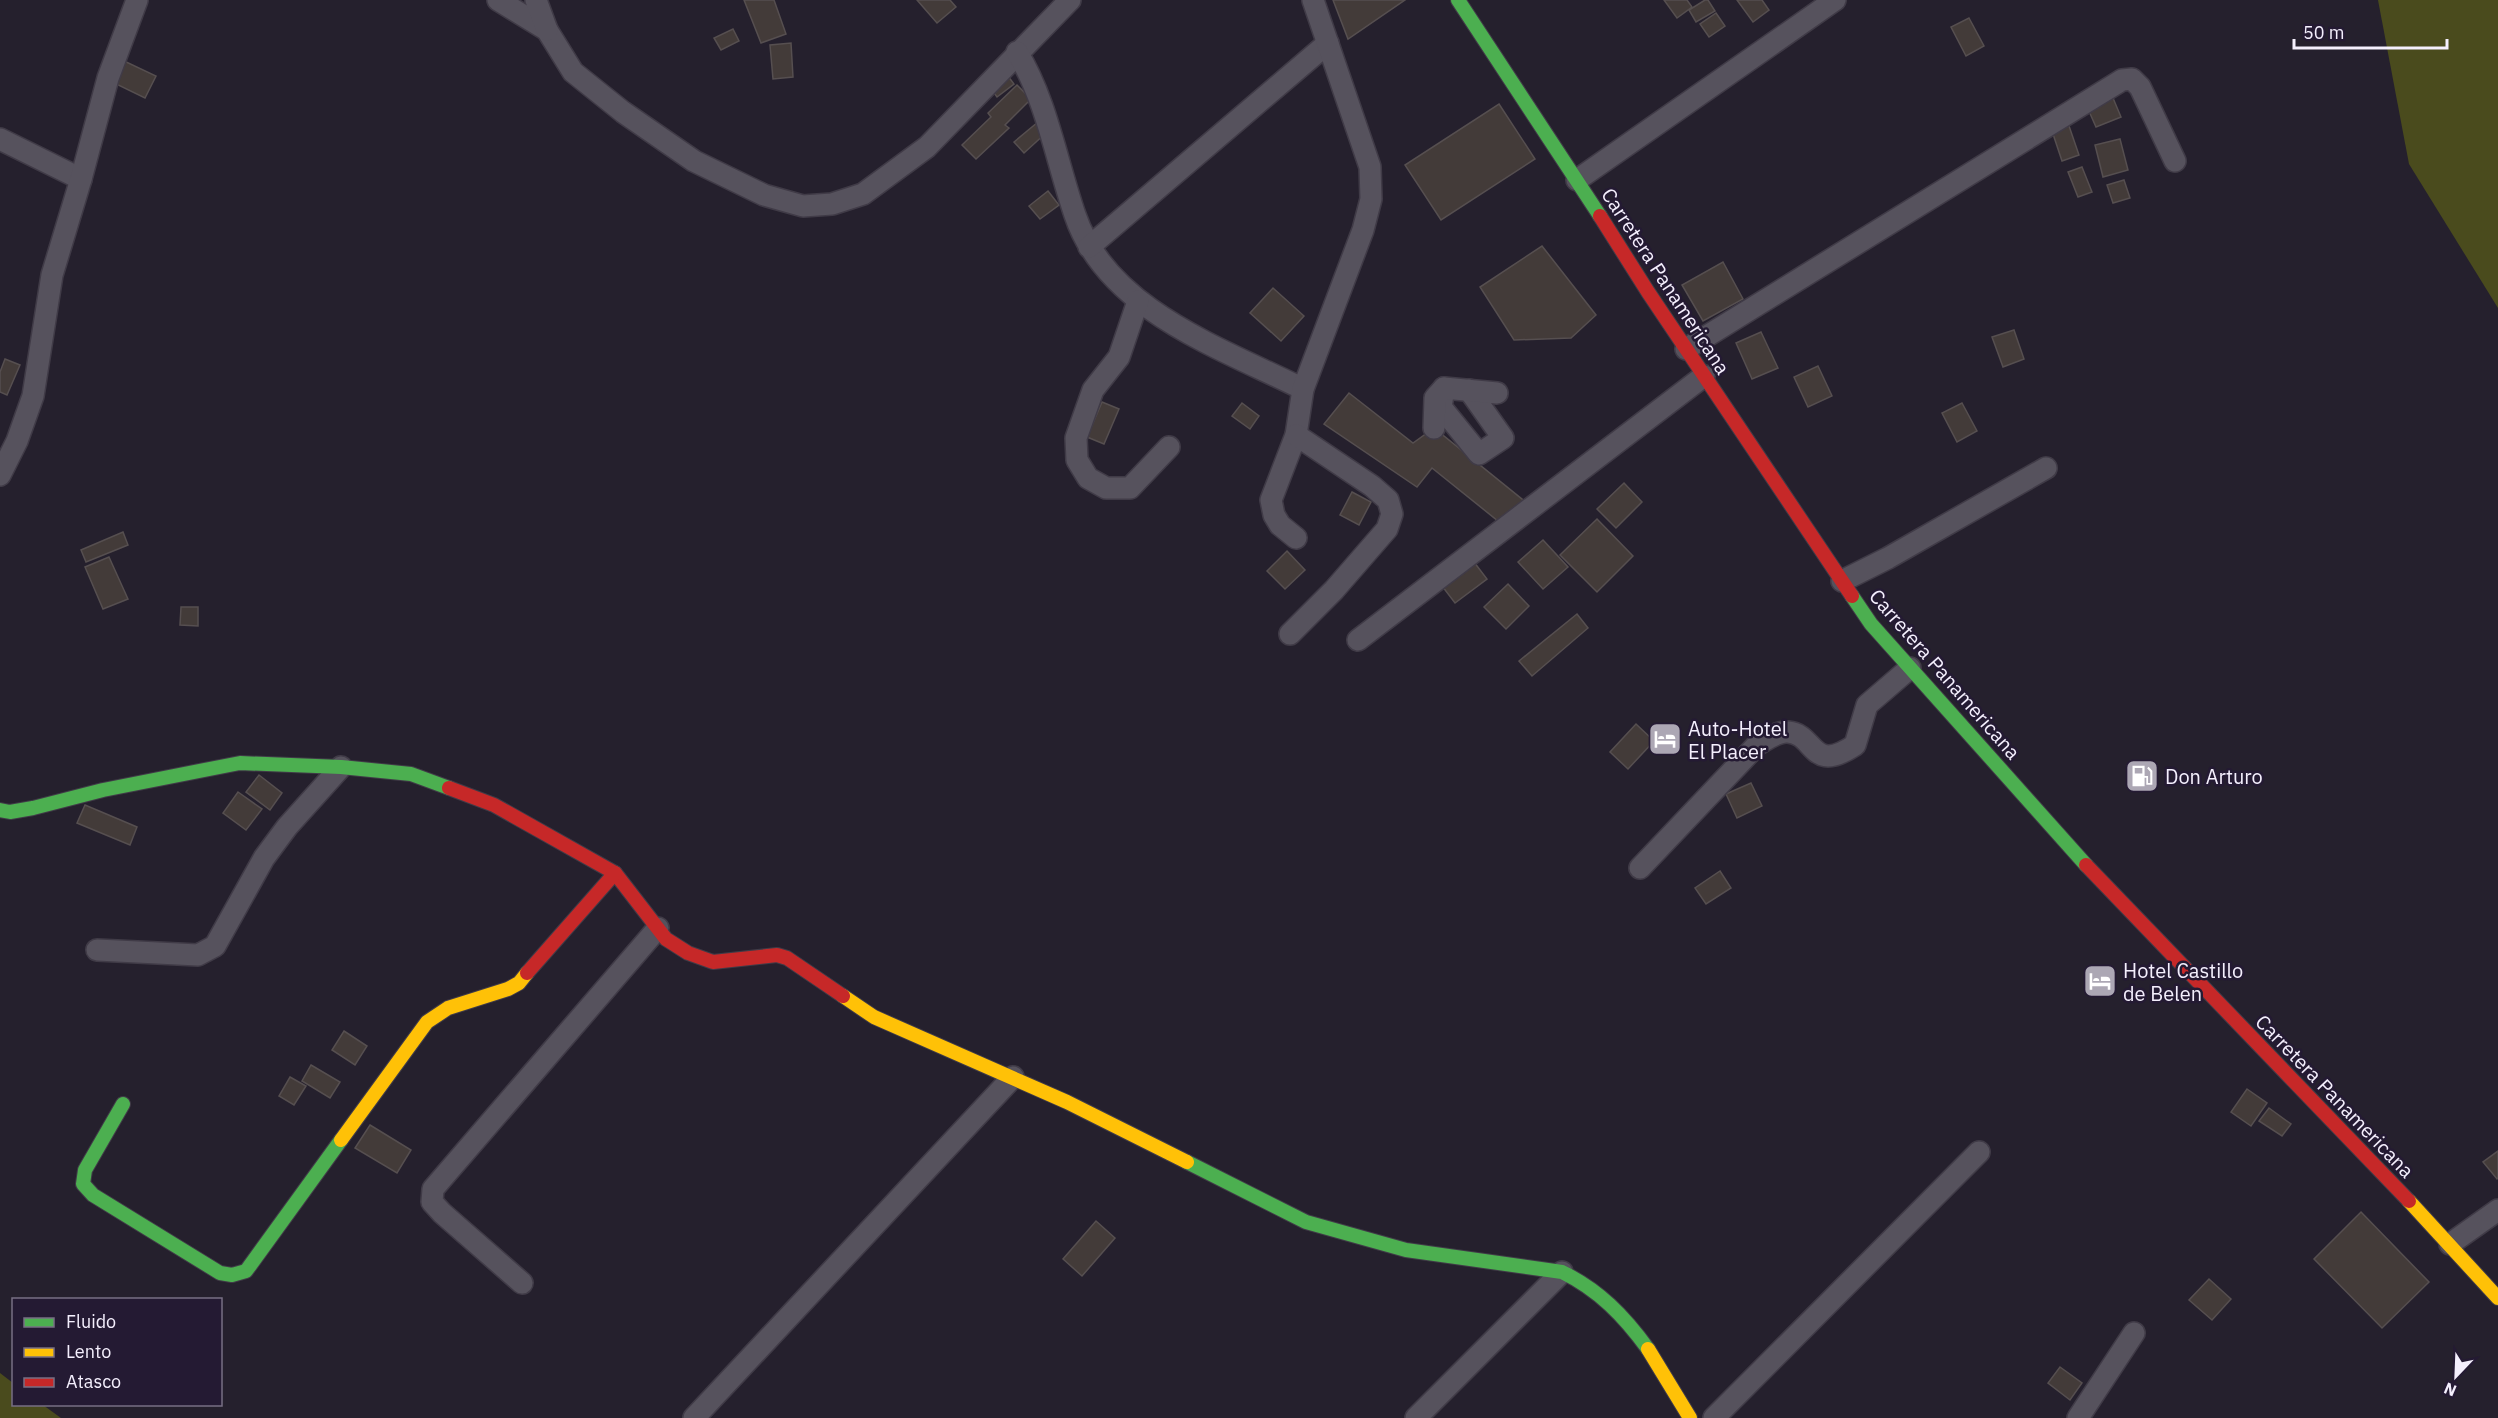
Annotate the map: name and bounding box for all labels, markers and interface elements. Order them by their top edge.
scale bar [2294,12,2447,50]
text: 50 m [2303,21,2345,44]
street label: Carretera Panamericana [1595,182,1737,380]
street label: Carretera Panamericana [1863,583,2027,765]
place label: Auto-Hotel El Placer [1688,715,1787,765]
hotel icon: Auto-Hotel El Placer [1647,721,1683,757]
fuel station icon: Don Arturo [2124,758,2160,794]
place label: Don Arturo [2165,763,2263,790]
place label: Hotel Castillo de Belen [2123,957,2243,1007]
hotel icon: Hotel Castillo de Belen [2082,963,2118,999]
street label: Carretera Panamericana [2250,1008,2420,1184]
legend [12,1298,222,1406]
text: Fluido [66,1310,116,1333]
text: Lento [66,1340,111,1363]
north arrow [2426,1346,2486,1406]
text: Atasco [66,1370,121,1393]
text: N [2441,1378,2459,1401]

